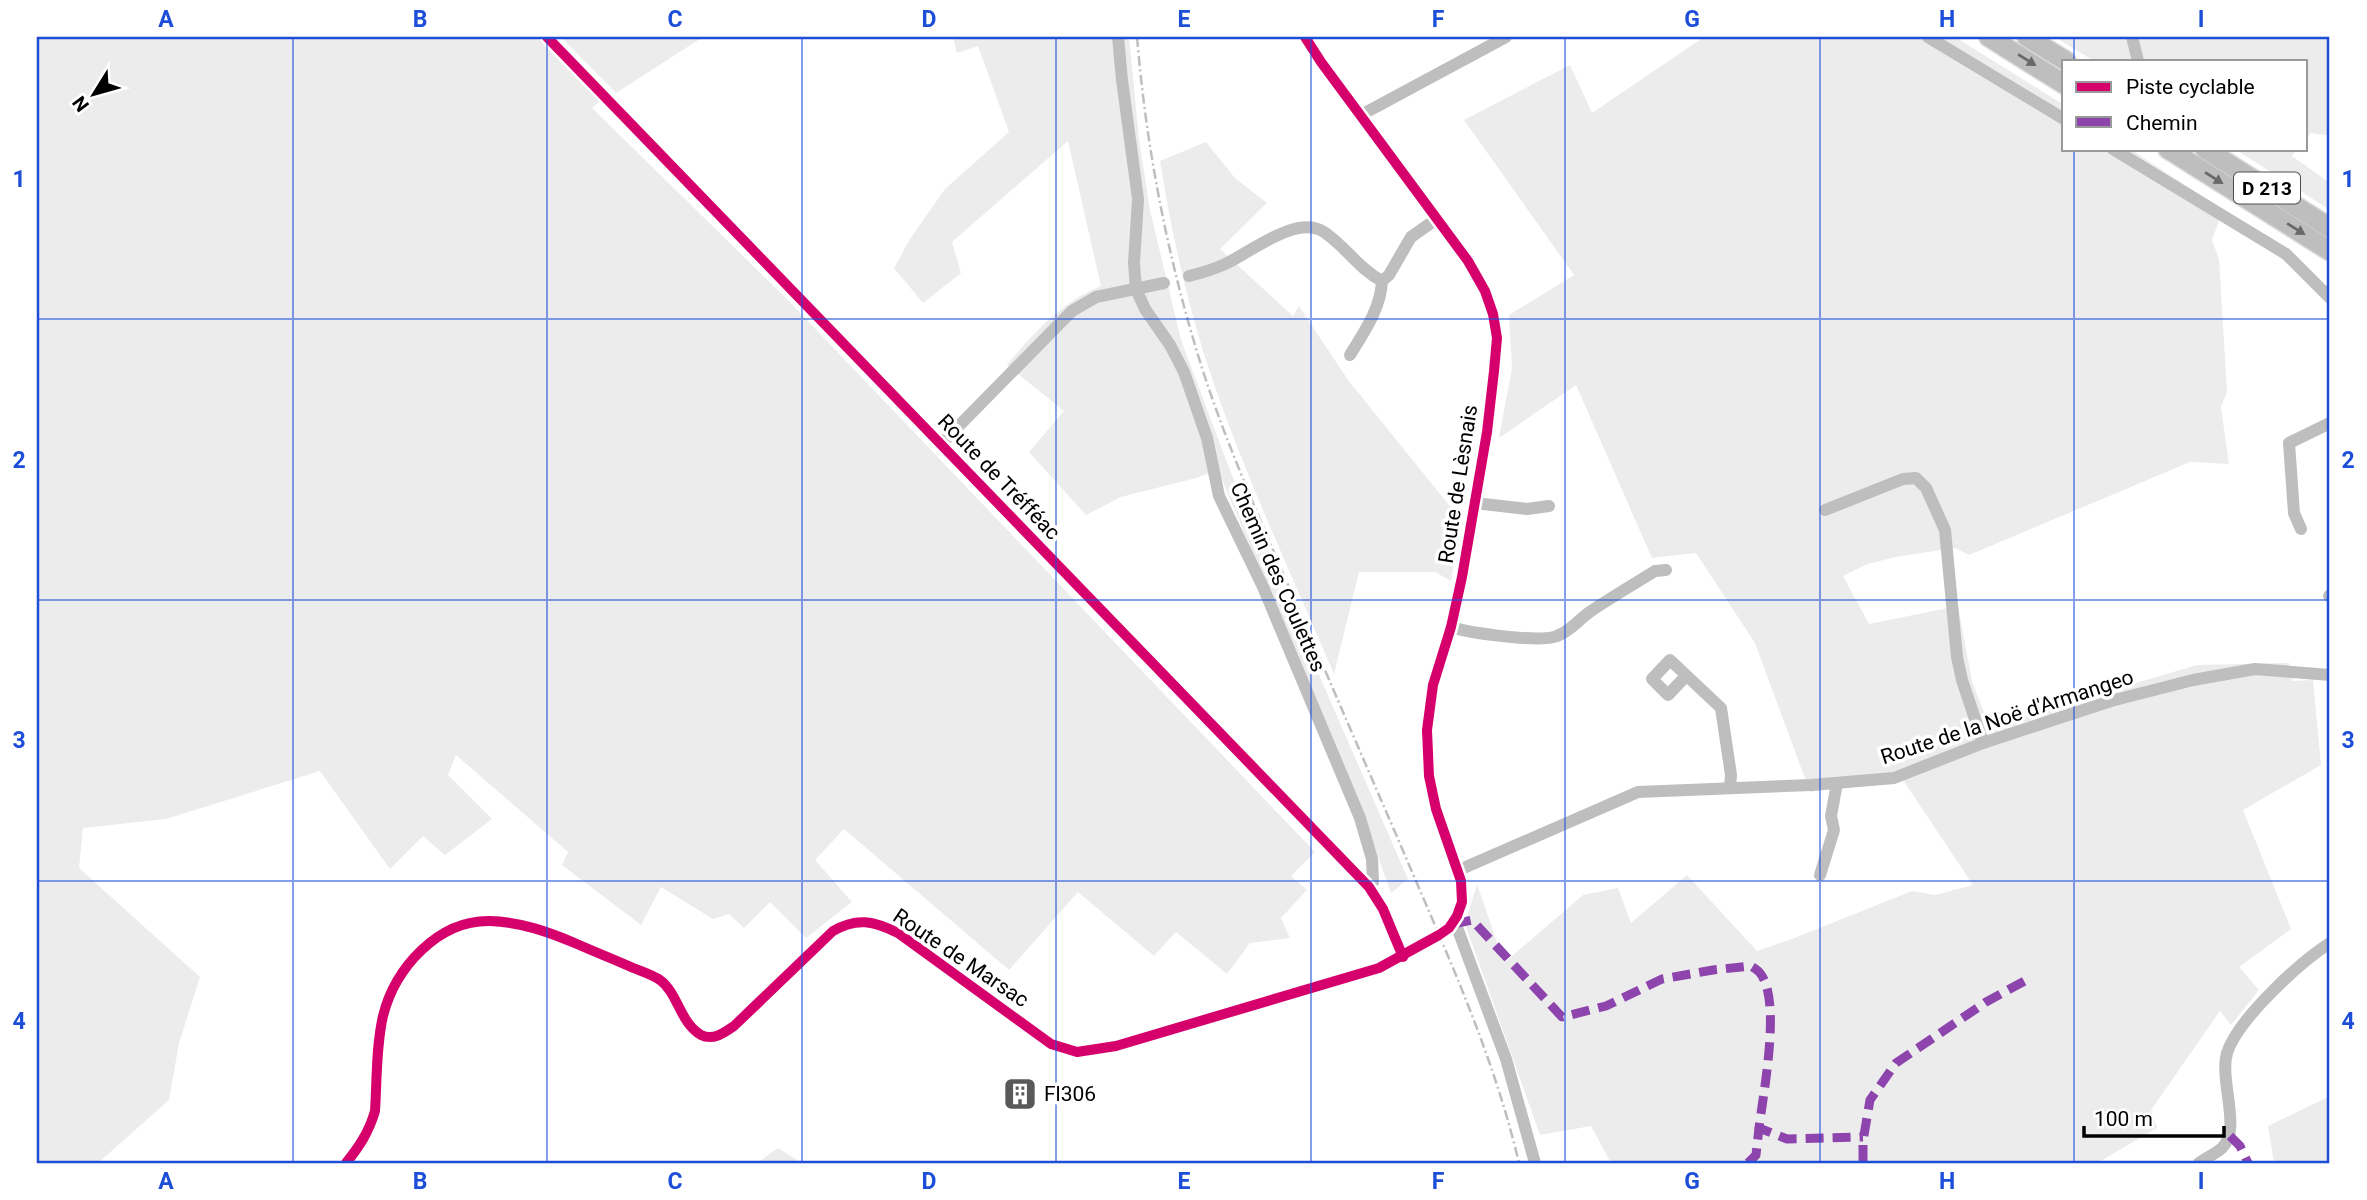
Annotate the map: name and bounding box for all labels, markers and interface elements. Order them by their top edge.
text: A [158,6,174,33]
text: B [413,6,427,33]
text: C [667,6,683,33]
text: D [922,6,936,33]
text: E [1178,6,1191,33]
text: F [1432,6,1445,33]
text: G [1684,6,1700,33]
text: H [1939,6,1955,33]
text: I [2198,6,2204,33]
one-way arrow [2017,54,2036,67]
north arrow [60,60,130,130]
legend [2062,60,2308,150]
text: Piste cyclable [2126,75,2255,99]
text: N [68,92,94,116]
text: Chemin [2126,111,2198,135]
text: 1 [12,166,26,193]
text: 1 [2341,166,2355,193]
one-way arrow [2205,172,2224,185]
road number: D 213 [2234,172,2300,204]
one-way arrow [2286,223,2305,236]
street label: Route de Lèsnais [1434,403,1482,565]
street label: Route de Tréfféac [933,409,1065,545]
text: 2 [12,447,26,474]
text: 2 [2341,447,2355,474]
street label: Chemin des Coulettes [1225,479,1331,675]
street label: Route de la Noë d'Armangeo [1878,665,2136,769]
text: 3 [12,727,26,754]
text: 3 [2341,727,2355,754]
street label: Route de Marsac [889,904,1033,1012]
text: 4 [12,1008,26,1035]
text: 4 [2341,1008,2355,1035]
building icon: Fl306 [1001,1075,1039,1113]
place label: Fl306 [1044,1082,1096,1106]
scale bar [2084,1095,2224,1139]
text: 100 m [2094,1107,2153,1131]
text: A [158,1168,174,1195]
text: B [413,1168,427,1195]
text: C [667,1168,683,1195]
text: D [922,1168,936,1195]
text: E [1178,1168,1191,1195]
text: F [1432,1168,1445,1195]
text: G [1684,1168,1700,1195]
text: H [1939,1168,1955,1195]
text: I [2198,1168,2204,1195]

